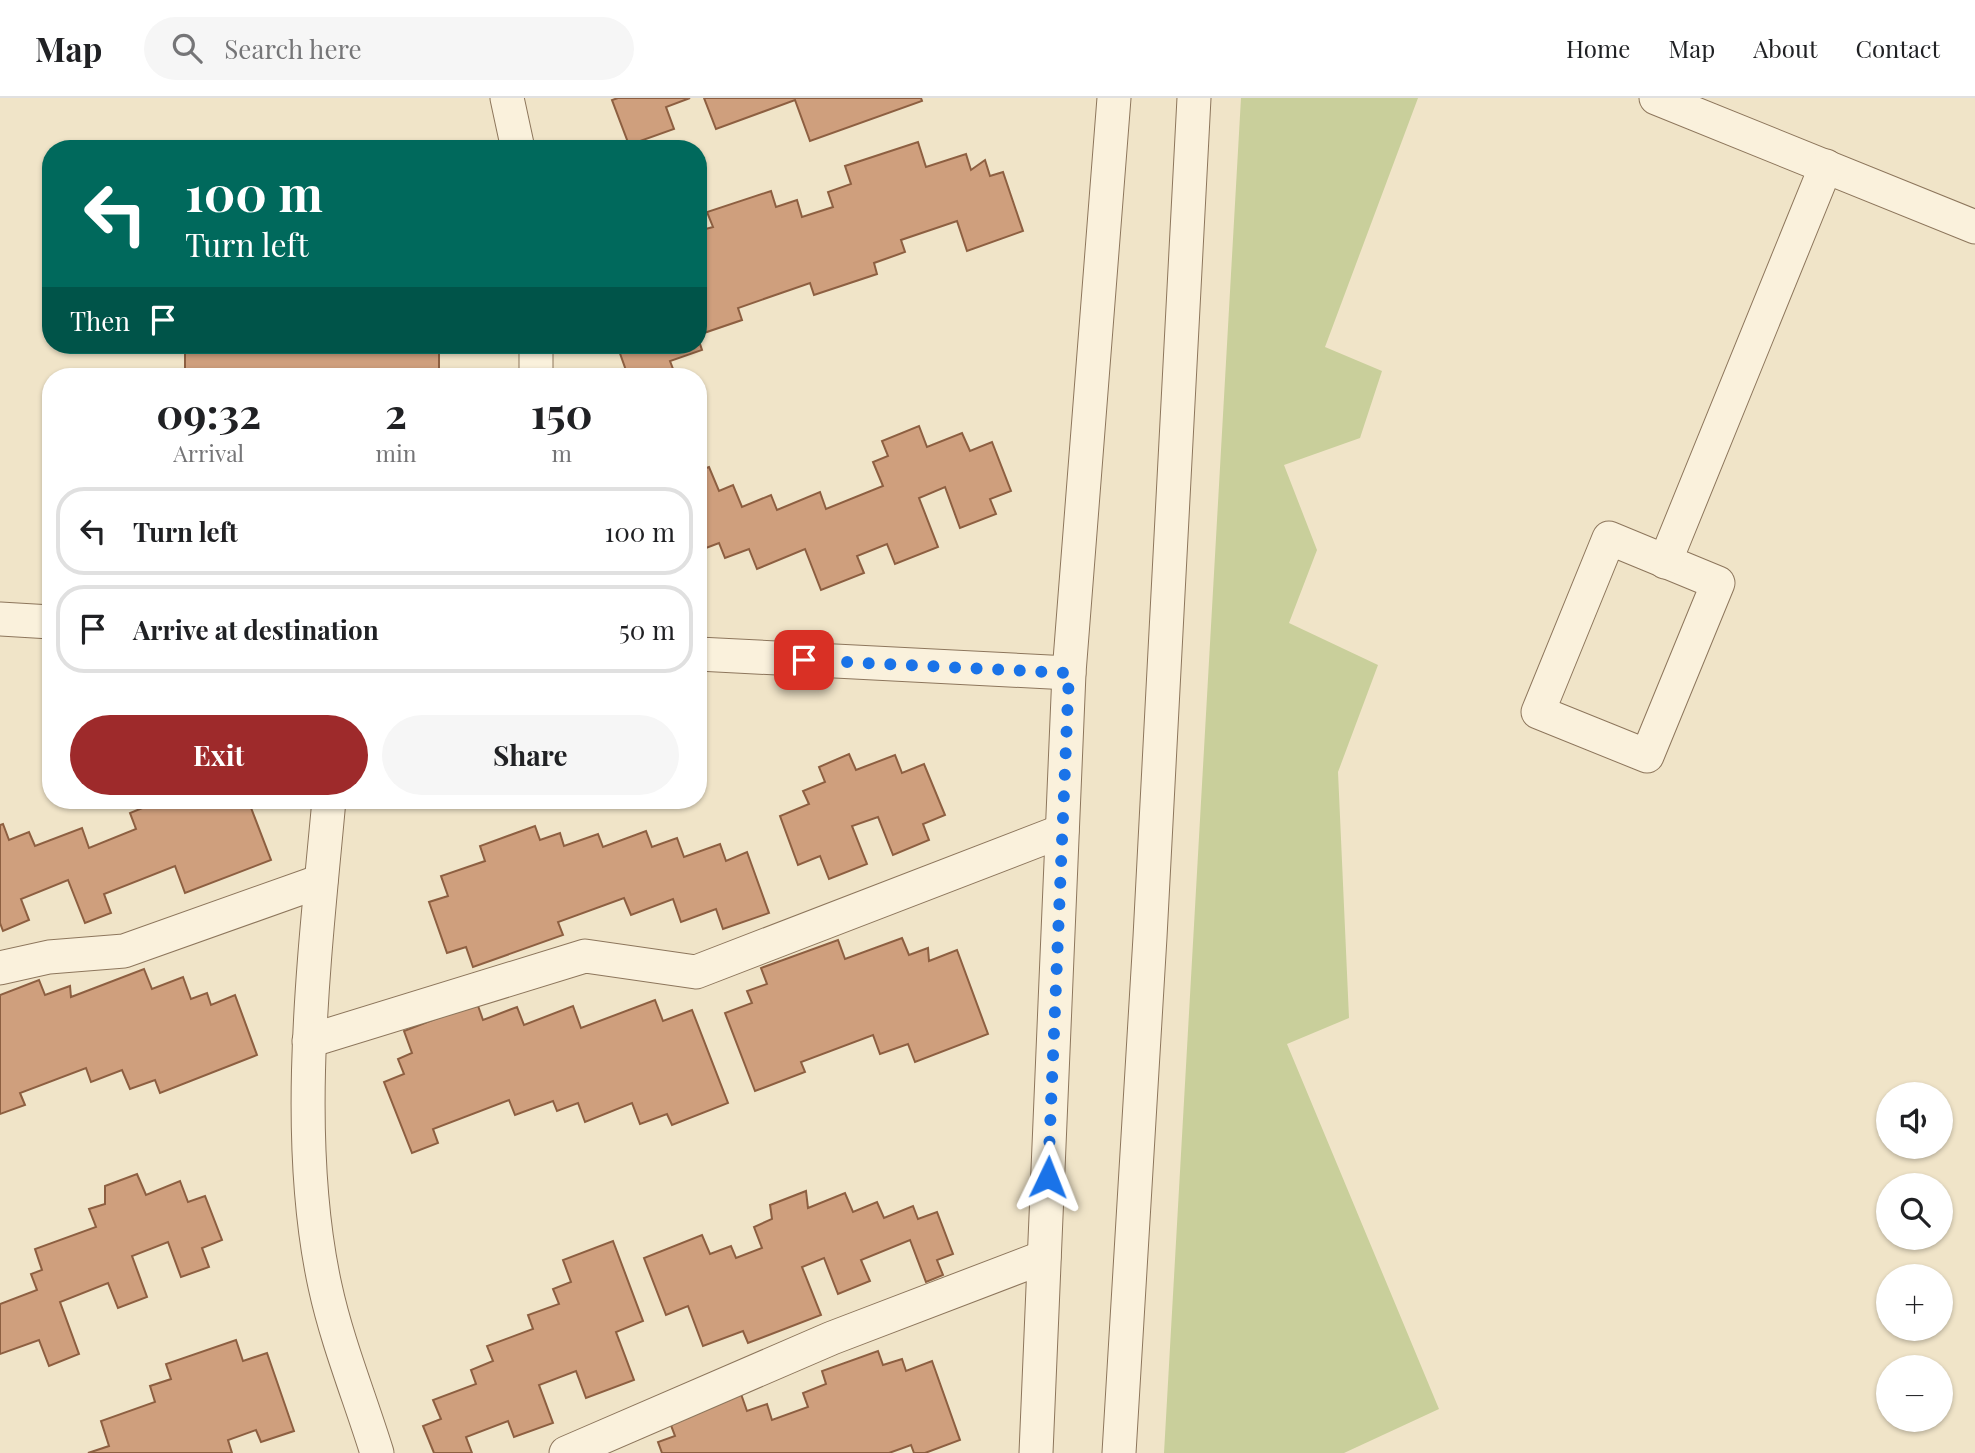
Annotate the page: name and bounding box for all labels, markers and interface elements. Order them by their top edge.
search box [144,17,634,80]
text: Map [35,26,102,70]
icon: search [168,29,206,67]
text: Search here [224,31,362,66]
text: Home [1566,32,1630,64]
text: Map [1668,32,1715,64]
text: About [1753,32,1817,64]
text: Contact [1855,32,1940,64]
text: 100 m [185,159,323,224]
icon: left [70,168,161,259]
text: Turn left [185,222,309,265]
icon: arrive [144,301,182,339]
text: Then [70,303,130,338]
text: 09:32 [156,384,261,440]
text: 2 [385,384,407,440]
text: 150 [531,384,593,440]
text: Arrival [173,437,244,468]
text: min [376,437,416,468]
text: m [551,437,572,468]
icon: left [74,512,112,550]
text: Turn left [133,514,238,549]
text: 100 m [605,514,675,549]
icon: arrive [74,610,112,648]
text: Arrive at destination [133,612,379,647]
text: 50 m [619,612,675,647]
pin [774,630,834,690]
icon: arrive [785,641,823,679]
button: Exit [70,715,368,795]
button: Share [382,715,679,795]
map controls [1876,1082,1953,1432]
button: sound [1876,1082,1953,1159]
position arrow [1011,1140,1085,1214]
button: search [1876,1173,1953,1250]
button: + [1876,1264,1953,1341]
button: − [1876,1355,1953,1432]

